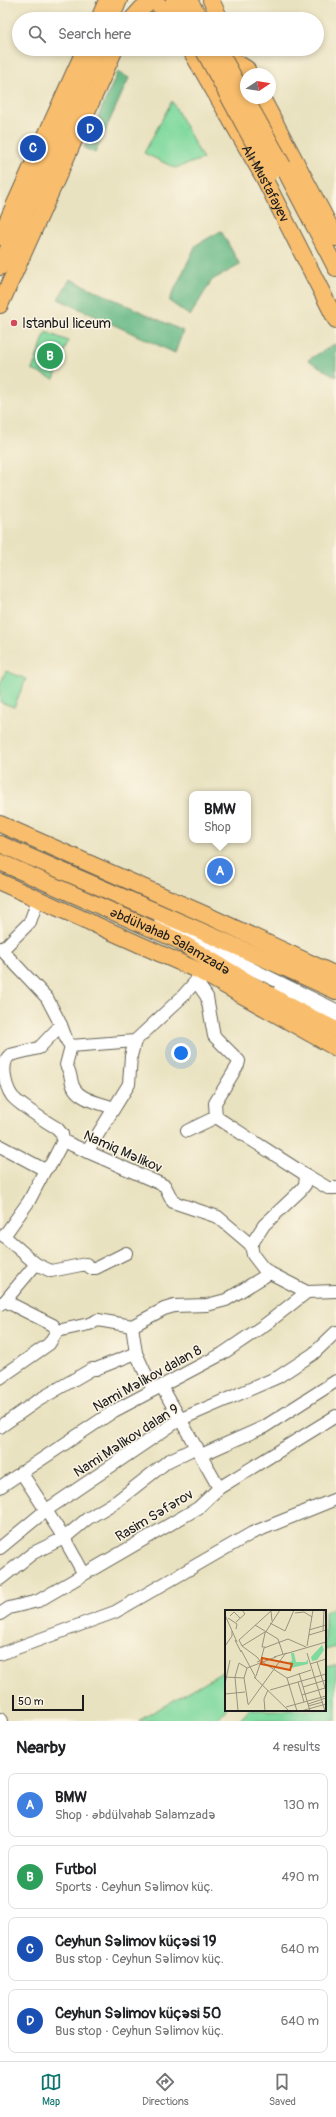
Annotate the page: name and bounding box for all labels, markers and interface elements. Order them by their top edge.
search box [12,12,324,56]
icon: search [26,23,48,45]
text: Search here [58,25,131,44]
north arrow [240,68,276,104]
pin: D [77,114,103,144]
pin: C [20,133,46,163]
street label: Alı Mustafayev [238,141,293,225]
place label: Istanbul liceum [22,315,111,332]
marker: Istanbul liceum [9,318,19,328]
pin: B [37,341,63,371]
popup [189,791,251,843]
text: BMW [204,800,236,819]
text: Shop [204,819,231,835]
pin: A [207,856,233,886]
street label: Əbdülvahab Salamzadə [107,904,234,979]
your location [171,1043,191,1063]
street label: Namiq Məlikov [81,1127,165,1176]
street label: Nami Məlikov dalan 8 [90,1341,205,1415]
street label: Nami Məlikov dalan 9 [71,1400,182,1481]
street label: Rasim Səfərov [112,1486,196,1545]
inset map [225,1610,326,1711]
scale bar [12,1693,84,1712]
text: 50 m [18,1695,44,1708]
text: Nearby [16,1737,65,1758]
text: 4 results [273,1739,320,1755]
text: BMW [55,1788,87,1807]
text: A [26,1797,34,1813]
text: 130 m [283,1797,319,1813]
text: Shop · Əbdülvahab Salamzadə [55,1807,216,1823]
text: Futbol [55,1860,97,1879]
text: B [26,1869,34,1885]
text: 490 m [282,1869,319,1885]
text: Sports · Ceyhun Səlimov küç. [55,1879,213,1895]
text: Ceyhun Səlimov küçəsi 19 [55,1932,216,1951]
text: C [26,1941,34,1957]
text: 640 m [281,1941,319,1957]
text: Bus stop · Ceyhun Səlimov küç. [55,1951,224,1967]
text: Ceyhun Səlimov küçəsi 50 [55,2004,221,2023]
text: D [26,2013,34,2029]
text: 640 m [281,2013,319,2029]
text: Bus stop · Ceyhun Səlimov küç. [55,2023,224,2039]
tab: Map [40,2071,62,2108]
tab: Directions [142,2071,189,2108]
tab: Saved [269,2071,296,2108]

